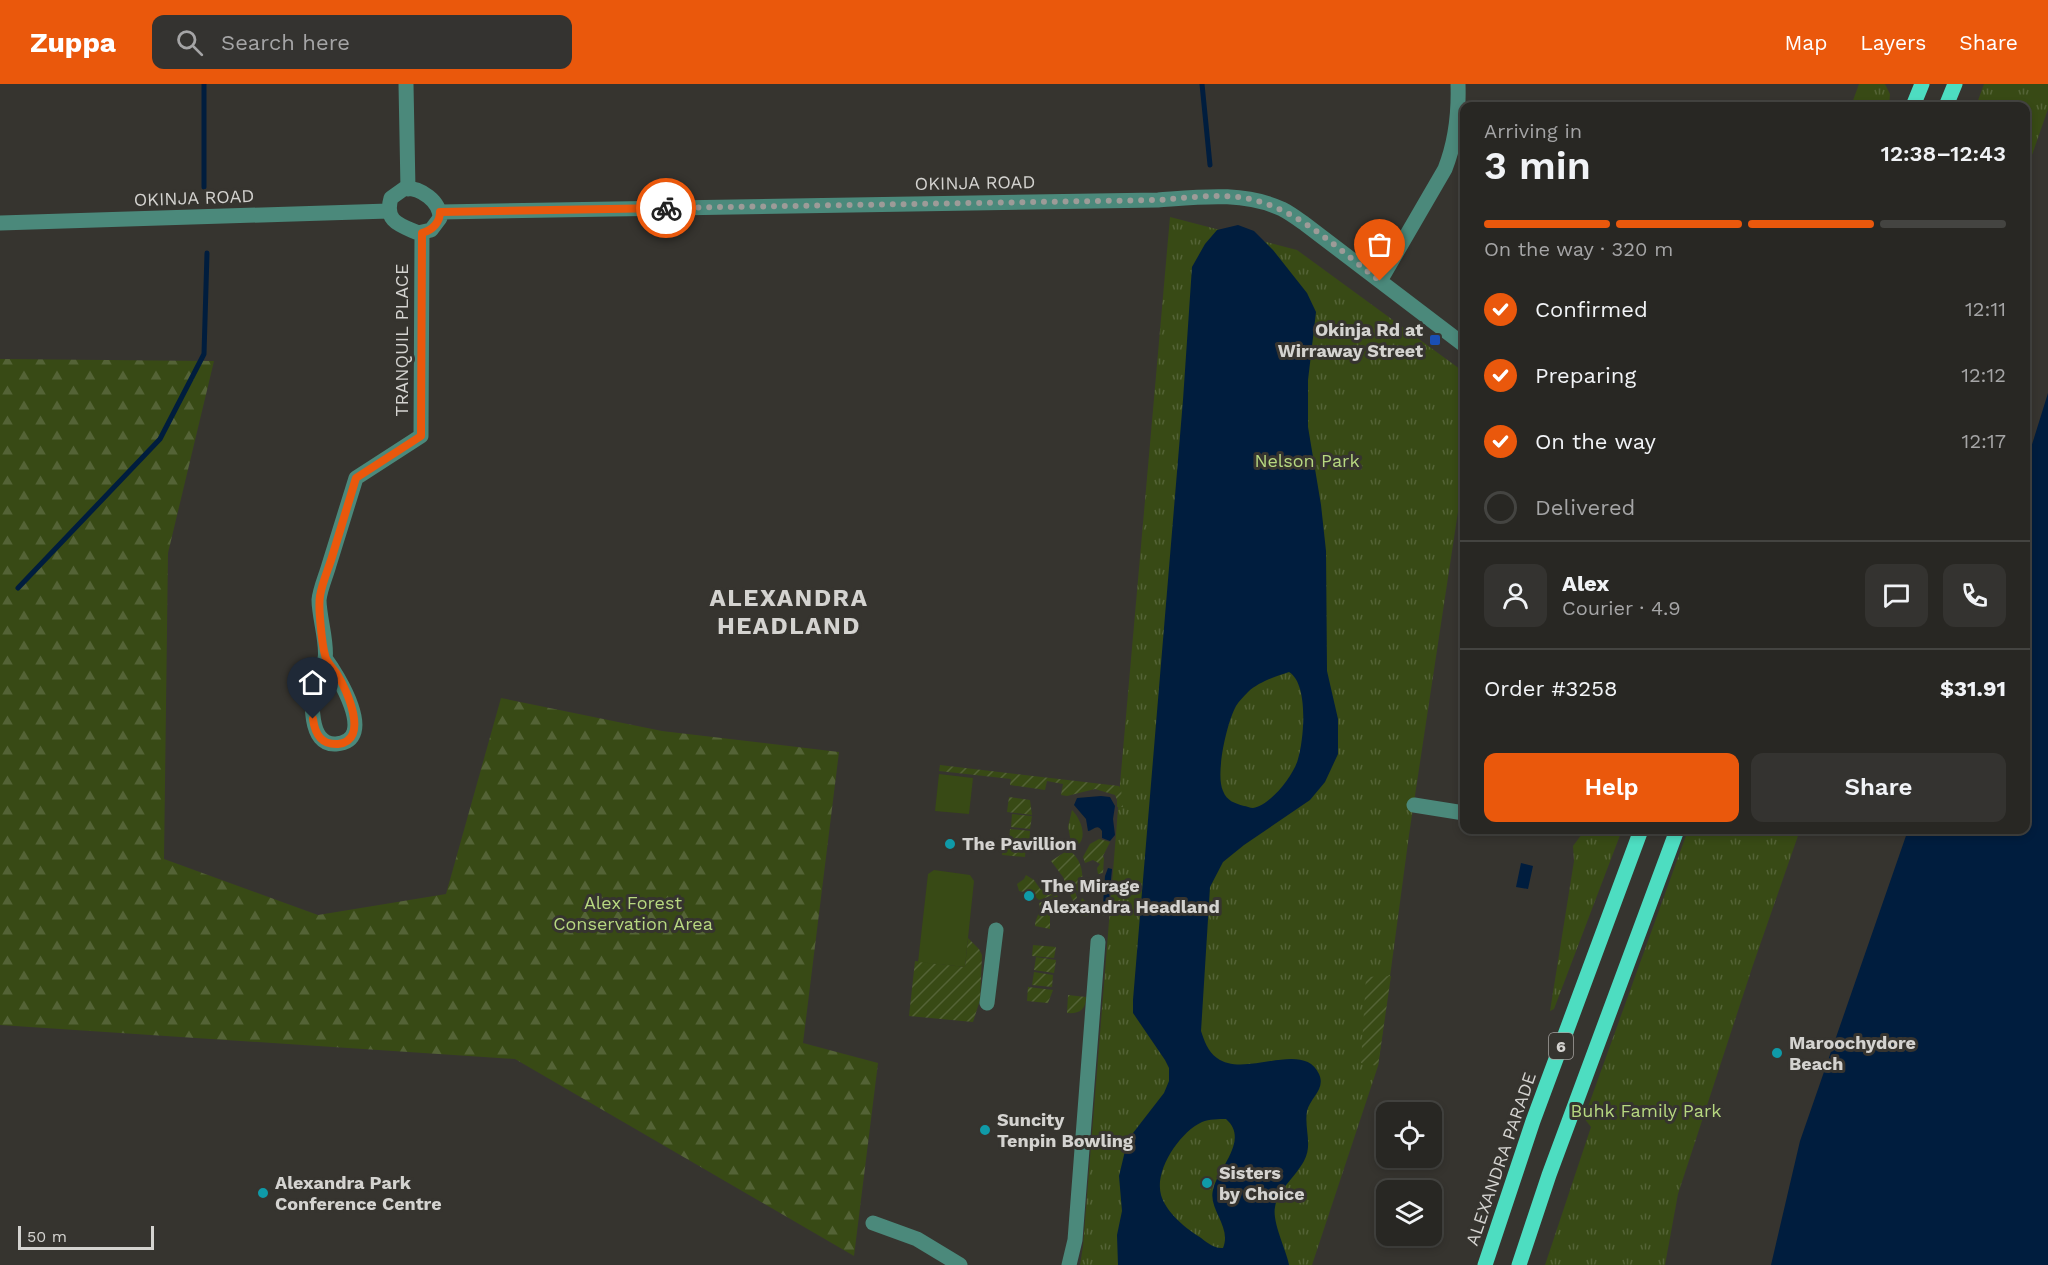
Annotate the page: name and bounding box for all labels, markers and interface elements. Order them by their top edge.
search box [152,15,572,69]
text: Zuppa [30,26,116,59]
icon: search [173,26,206,59]
text: Search here [221,30,350,55]
text: Map [1784,30,1827,55]
text: Layers [1860,30,1926,55]
text: Share [1959,30,2018,55]
text: Arriving in [1484,119,1582,143]
text: 12:38–12:43 [1881,141,2006,166]
text: 3 min [1484,143,1591,188]
street label: OKINJA ROAD [914,171,1036,194]
courier [636,178,696,238]
street label: OKINJA ROAD [133,185,255,210]
icon: bike [650,192,683,225]
pin [1354,219,1405,281]
icon: bag [1363,228,1396,261]
text: On the way · 320 m [1484,237,1673,261]
street label: TRANQUIL PLACE [391,264,412,416]
icon: check [1484,293,1517,326]
text: Confirmed [1535,297,1648,322]
text: 12:11 [1965,297,2006,321]
place label: Okinja Rd at Wirraway Street [1278,319,1423,361]
marker: Okinja Rd at Wirraway Street [1428,333,1442,347]
icon: check [1484,359,1517,392]
text: Preparing [1535,363,1636,388]
text: 12:12 [1961,363,2006,387]
icon: check [1484,425,1517,458]
text: On the way [1535,429,1656,454]
text: 12:17 [1962,429,2006,453]
park label: Nelson Park [1254,450,1360,471]
text: Delivered [1535,495,1635,520]
button: person [1484,564,1547,627]
button: chat [1865,564,1928,627]
button: phone [1943,564,2006,627]
text: Alex [1562,571,1609,596]
district label: ALEXANDRA HEADLAND [710,584,868,640]
text: Courier · 4.9 [1562,596,1681,620]
pin [287,657,338,719]
icon: home [296,666,329,699]
text: Order #3258 [1484,676,1618,701]
text: $31.91 [1940,676,2006,701]
button: Help [1484,753,1739,822]
button: Share [1751,753,2006,822]
place label: The Pavillion [962,833,1077,854]
marker: The Pavillion [943,837,957,851]
place label: The Mirage Alexandra Headland [1041,875,1220,917]
marker: The Mirage Alexandra Headland [1022,889,1036,903]
park label: Alex Forest Conservation Area [553,892,713,934]
place label: Maroochydore Beach [1789,1032,1916,1074]
road number: 6 [1549,1033,1573,1059]
marker: Maroochydore Beach [1770,1046,1784,1060]
street label: ALEXANDRA PARADE [1461,1069,1540,1248]
park label: Buhk Family Park [1571,1100,1721,1121]
map controls [1376,1102,1442,1246]
button: locate [1376,1102,1442,1168]
place label: Suncity Tenpin Bowling [997,1109,1134,1151]
marker: Suncity Tenpin Bowling [978,1123,992,1137]
place label: Sisters by Choice [1219,1162,1305,1204]
place label: Alexandra Park Conference Centre [275,1172,442,1214]
marker: Sisters by Choice [1200,1176,1214,1190]
button: layers [1376,1180,1442,1246]
marker: Alexandra Park Conference Centre [256,1186,270,1200]
scale bar [18,1223,154,1250]
text: 50 m [27,1227,67,1246]

